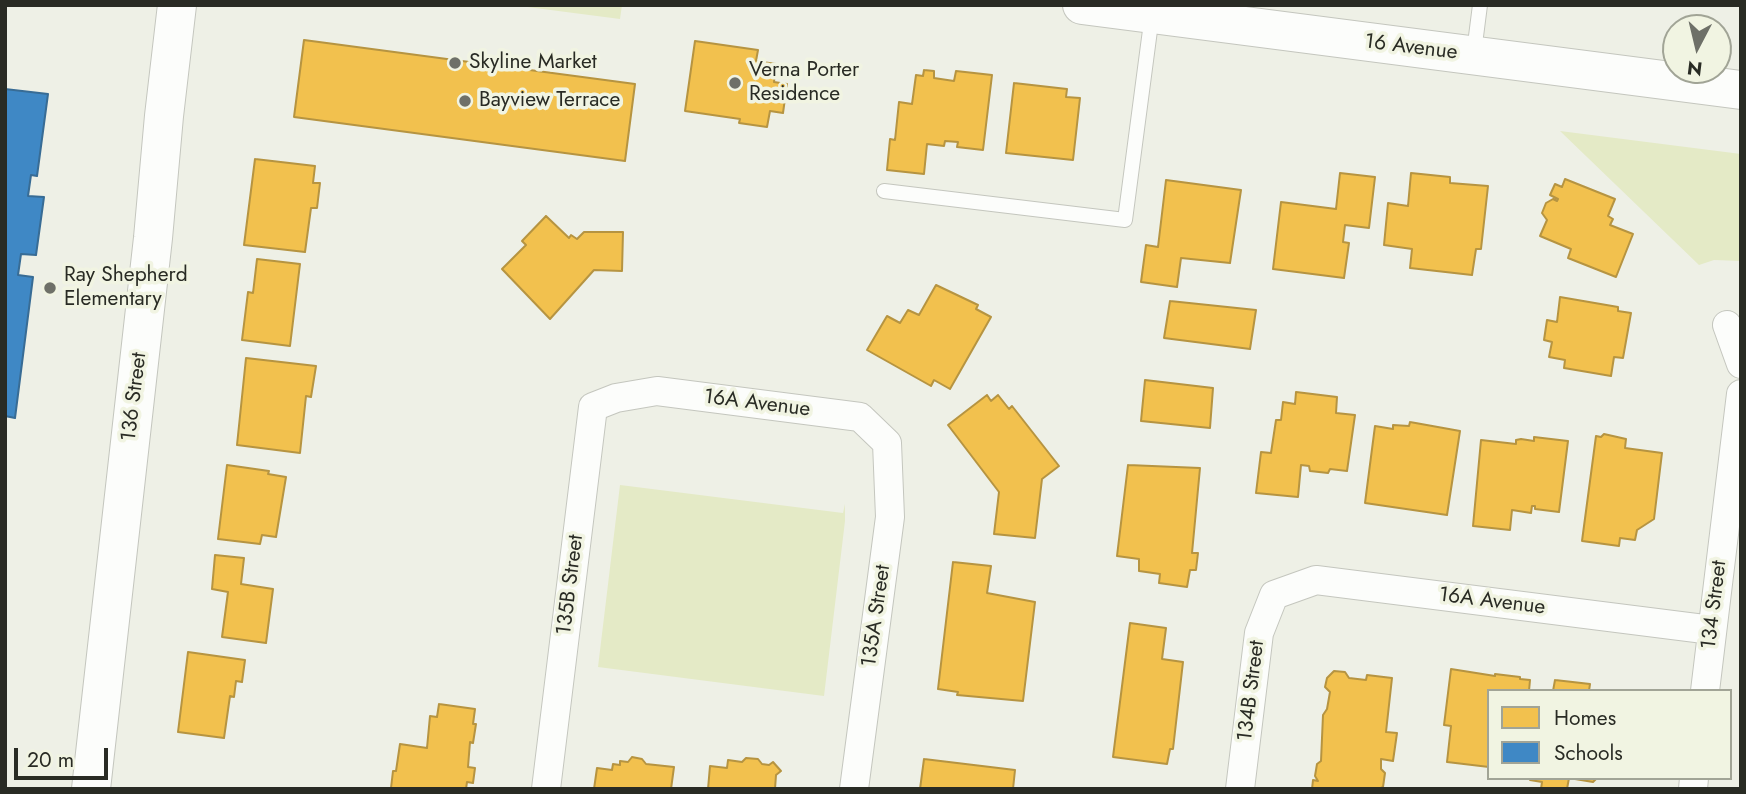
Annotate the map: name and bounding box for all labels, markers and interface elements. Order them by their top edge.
north arrow [1662,14,1732,84]
street label: 16 Avenue [1363,30,1459,66]
place label: Skyline Market [469,50,597,76]
text: N [1685,54,1704,83]
marker: Skyline Market [447,55,463,71]
place label: Verna Porter Residence [749,58,859,108]
marker: Verna Porter Residence [727,75,743,91]
place label: Bayview Terrace [479,88,620,114]
marker: Bayview Terrace [457,93,473,109]
place label: Ray Shepherd Elementary [64,263,188,313]
marker: Ray Shepherd Elementary [42,280,58,296]
street label: 136 Street [117,351,153,443]
street label: 16A Avenue [702,385,812,423]
street label: 135B Street [552,533,590,637]
street label: 134 Street [1697,559,1733,651]
street label: 135A Street [857,563,897,669]
street label: 16A Avenue [1437,583,1547,621]
street label: 134B Street [1233,639,1271,743]
legend [1487,689,1732,780]
text: Homes [1554,703,1616,733]
scale bar [18,734,112,778]
text: Schools [1554,738,1623,768]
text: 20 m [27,745,74,775]

